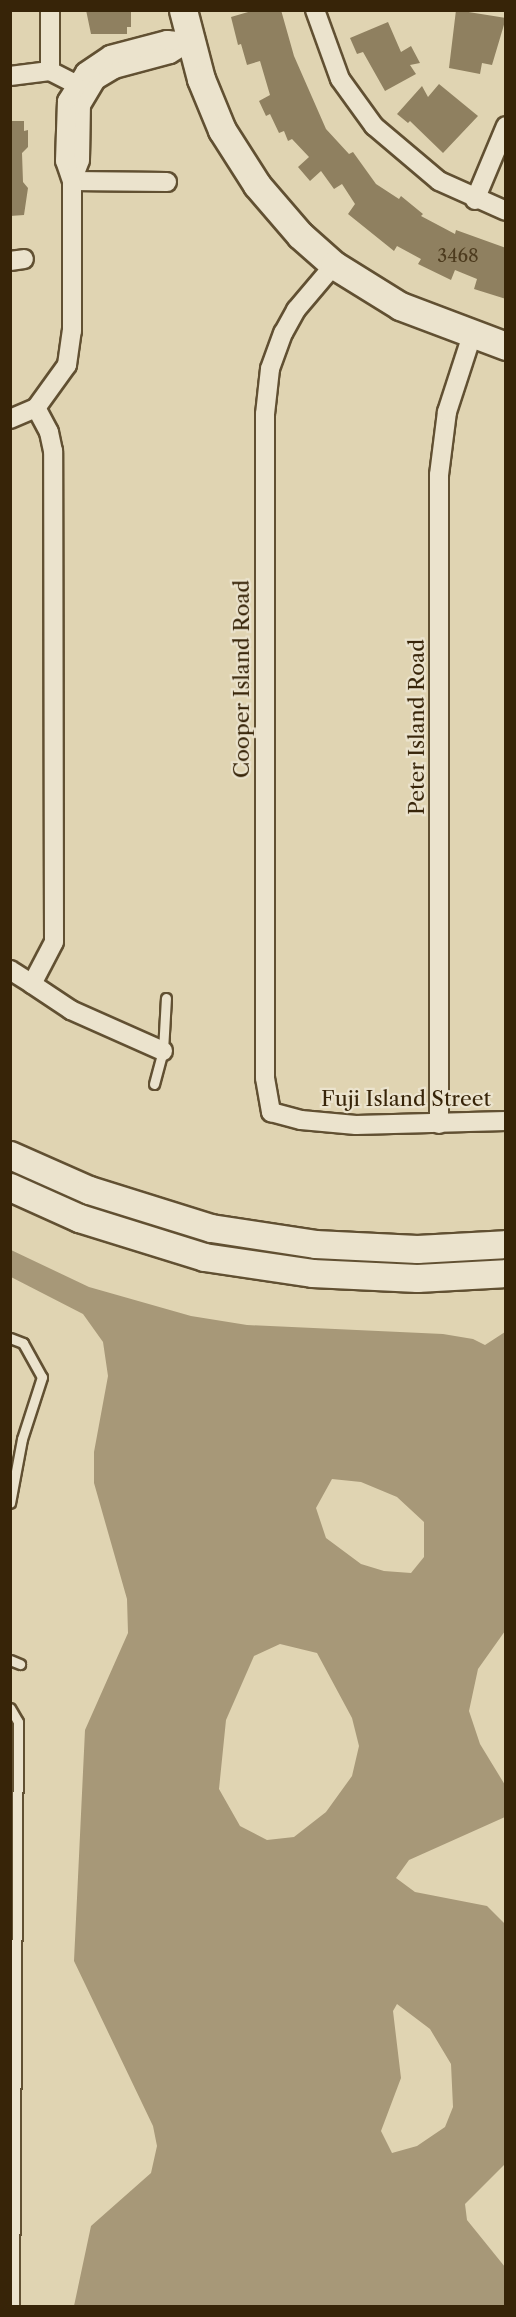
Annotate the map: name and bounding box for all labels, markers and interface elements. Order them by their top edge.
house number: 3468 [437,245,479,267]
street label: Cooper Island Road [229,580,255,778]
street label: Peter Island Road [404,639,430,815]
street label: Fuji Island Street [321,1086,491,1112]

